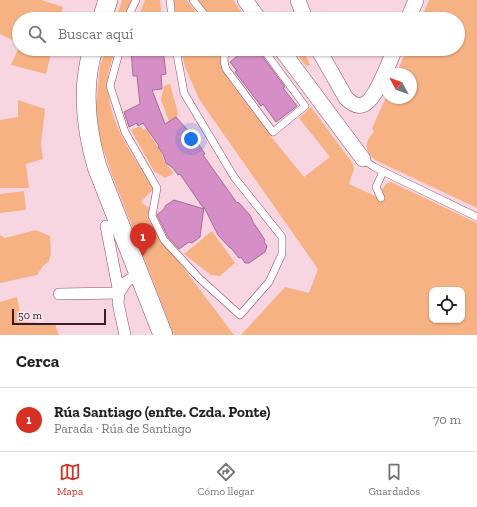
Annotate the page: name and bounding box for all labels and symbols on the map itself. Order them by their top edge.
north arrow [381,68,417,104]
your location [181,129,201,149]
pin: 1 [130,223,156,256]
scale bar [12,307,106,326]

